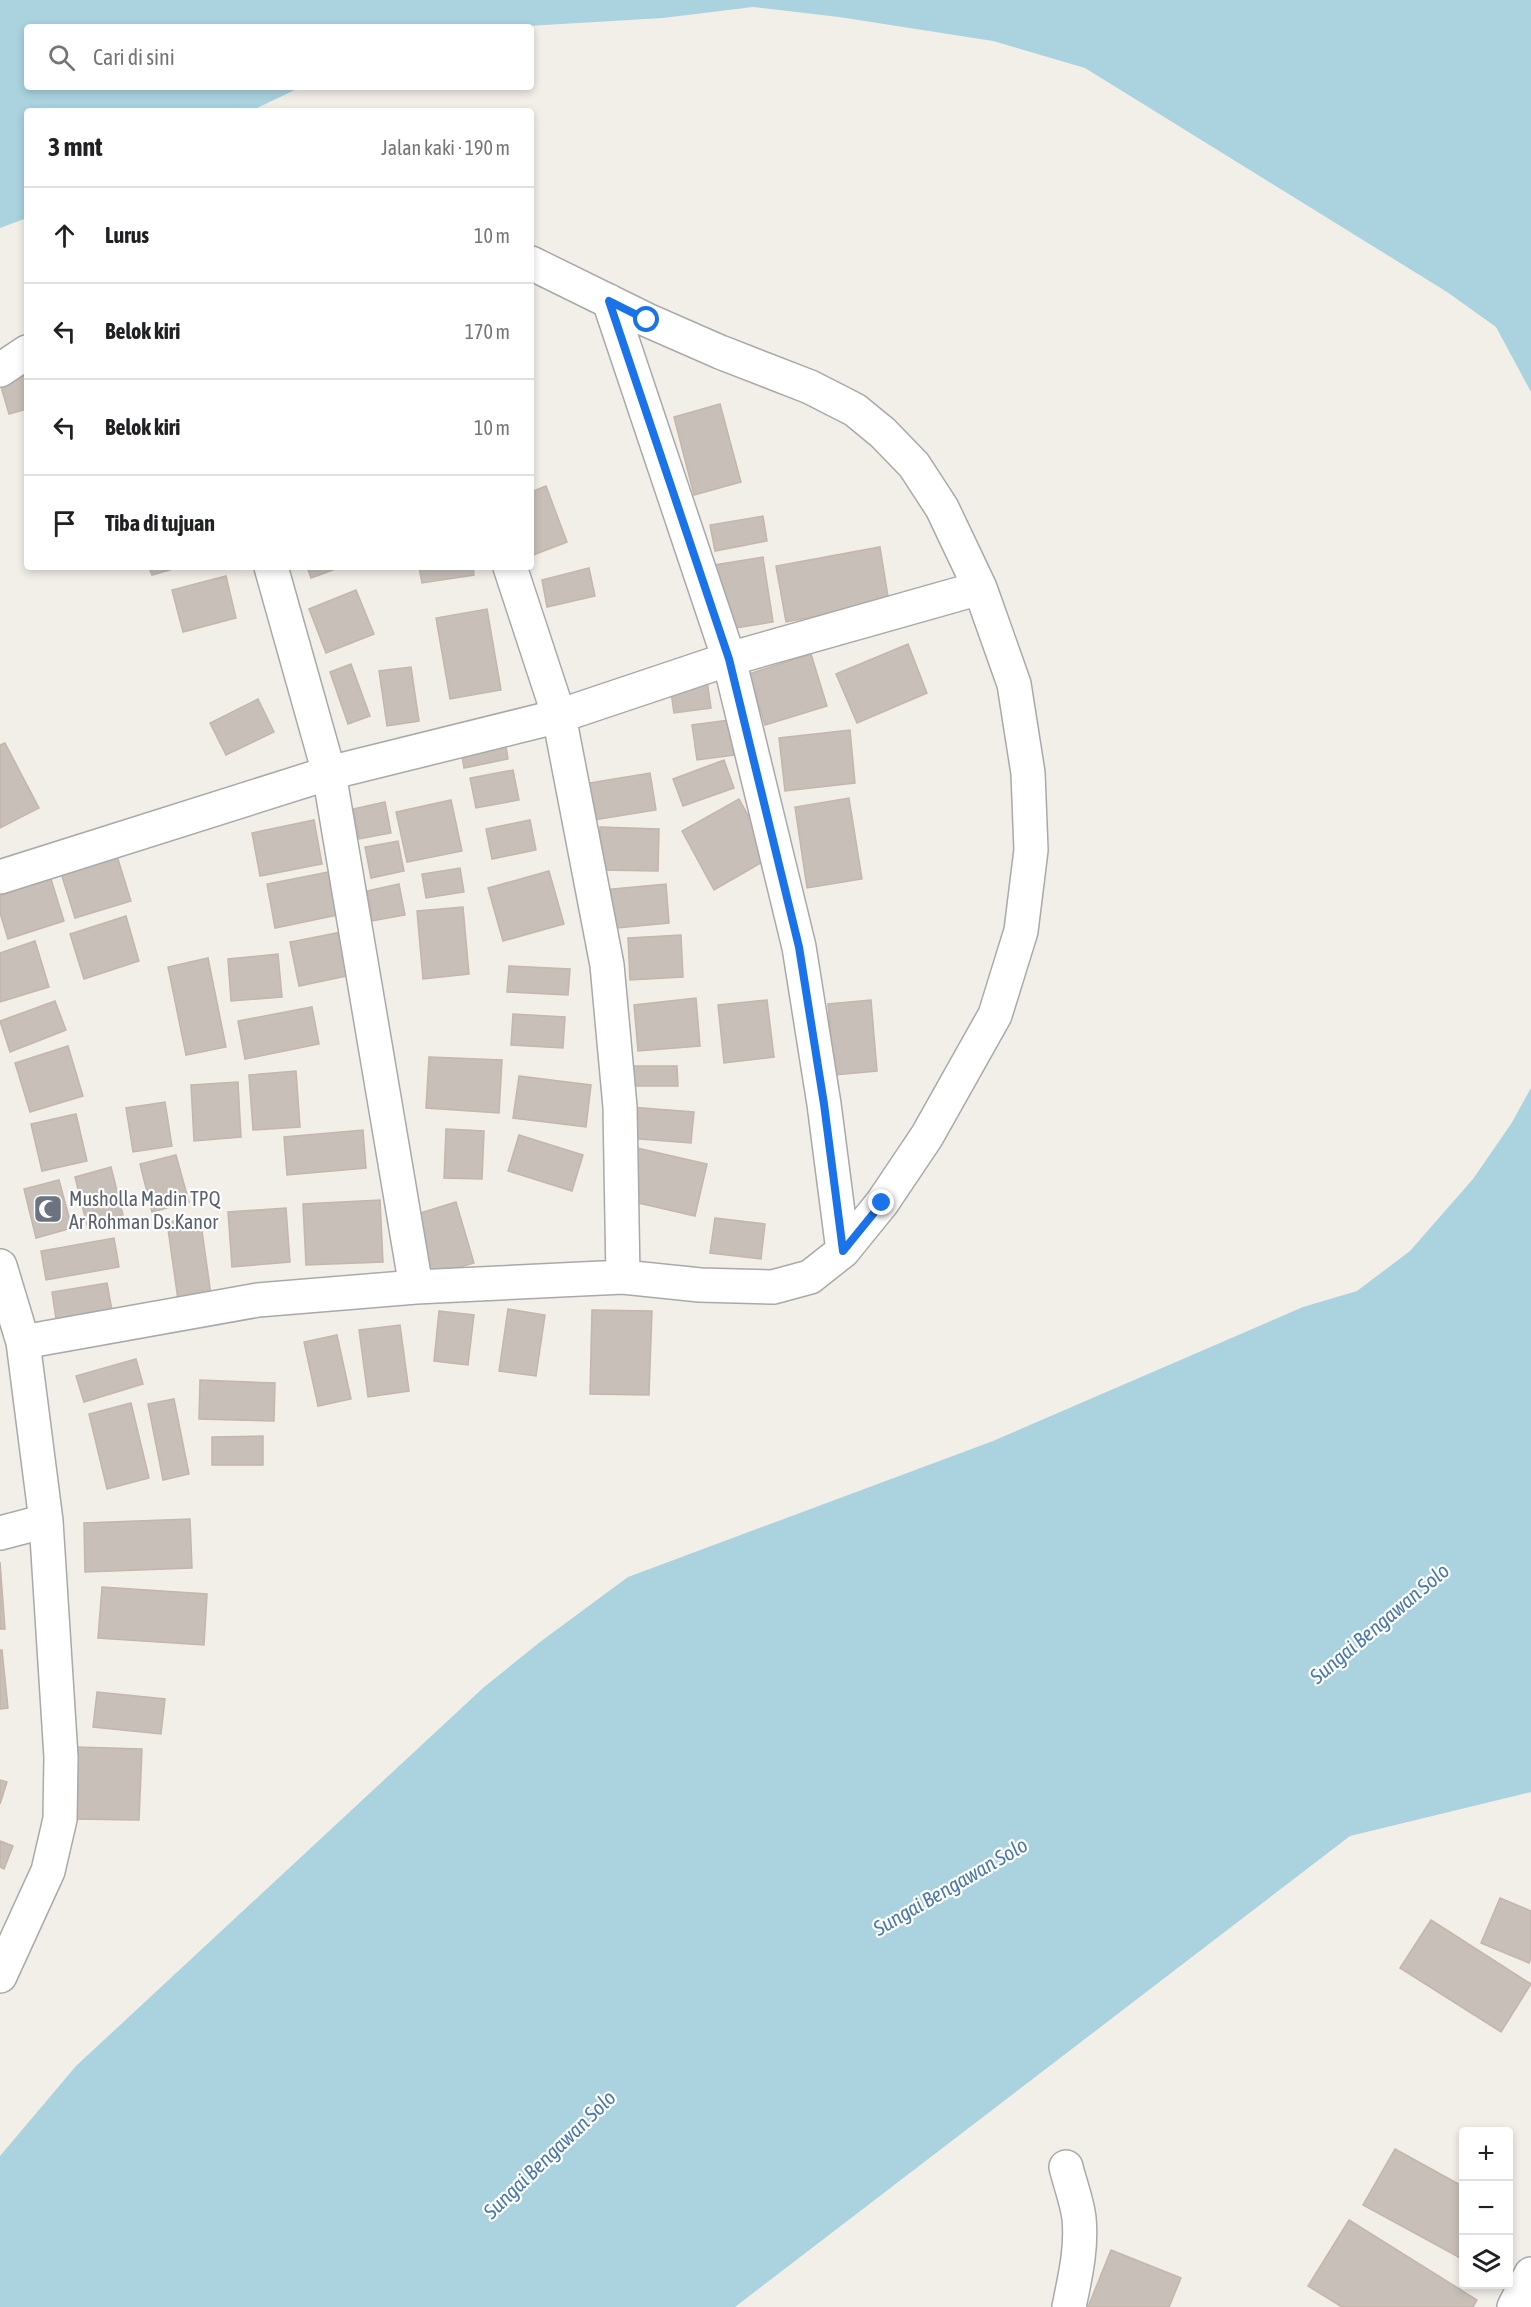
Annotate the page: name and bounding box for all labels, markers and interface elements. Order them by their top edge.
search box [24,24,534,90]
icon: search [45,41,78,74]
text: Cari di sini [93,44,175,70]
text: 3 mnt [48,132,103,162]
text: Jalan kaki · 190 m [381,136,510,159]
icon: ahead [48,219,81,252]
text: Lurus [105,222,149,248]
text: 10 m [474,224,510,247]
route start [633,306,659,332]
icon: left [48,315,81,348]
text: Belok kiri [105,318,180,344]
text: 170 m [465,320,510,343]
icon: left [48,411,81,444]
text: Belok kiri [105,414,180,440]
text: 10 m [474,416,510,439]
icon: arrive [48,507,81,540]
text: Tiba di tujuan [105,510,215,536]
place label: Musholla Madin TPQ Ar Rohman Ds.Kanor [69,1187,221,1233]
route end [868,1189,894,1215]
mosque icon: Musholla Madin TPQ Ar Rohman Ds.Kanor [32,1193,64,1225]
water label: Sungai Bengawan Solo [1304,1558,1453,1689]
water label: Sungai Bengawan Solo [868,1832,1031,1940]
water label: Sungai Bengawan Solo [477,2085,620,2224]
map controls [1459,2127,1513,2289]
button: + [1459,2127,1513,2181]
button: − [1459,2181,1513,2235]
button: layers [1459,2235,1513,2289]

